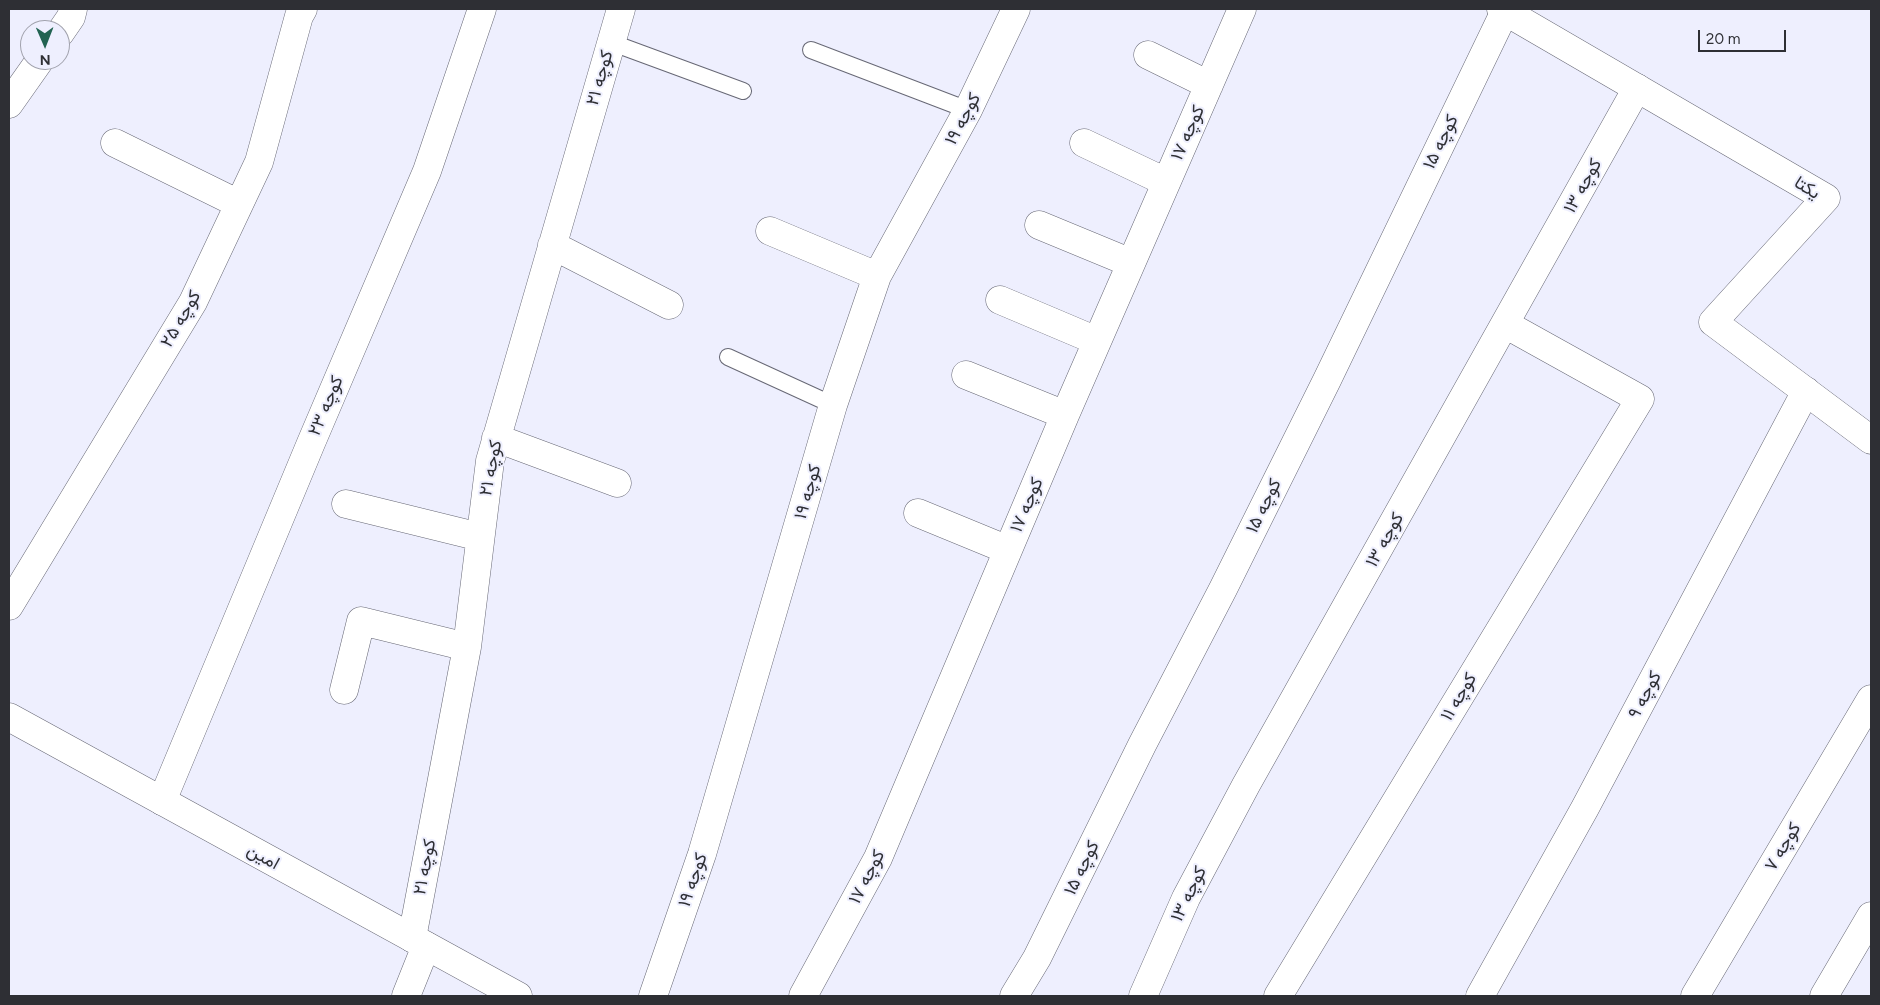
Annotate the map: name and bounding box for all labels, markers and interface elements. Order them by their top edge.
north arrow [20,20,70,70]
scale bar [1700,20,1788,52]
text: 20 m [1706,30,1740,48]
street label: کوچه ۲۱ [582,48,618,108]
text: N [40,51,51,68]
street label: کوچه ۱۹ [940,89,986,149]
street label: کوچه ۱۷ [1166,102,1210,164]
street label: کوچه ۱۵ [1419,111,1463,173]
street label: کوچه ۱۳ [1559,155,1607,217]
street label: یکتا [1790,172,1824,204]
street label: کوچه ۲۵ [156,287,206,351]
street label: کوچه ۲۳ [304,373,348,439]
street label: کوچه ۲۱ [475,438,507,498]
street label: کوچه ۱۹ [790,462,826,522]
street label: کوچه ۱۷ [1006,474,1048,536]
street label: کوچه ۱۵ [1242,475,1286,537]
street label: کوچه ۱۳ [1361,509,1409,571]
street label: کوچه ۹ [1624,668,1666,722]
street label: کوچه ۱۱ [1436,669,1482,725]
street label: کوچه ۷ [1760,819,1806,875]
street label: کوچه ۲۱ [409,837,441,897]
street label: کوچه ۱۵ [1060,837,1104,899]
street label: امین [243,839,283,875]
street label: کوچه ۱۷ [844,846,890,908]
street label: کوچه ۱۹ [674,850,712,910]
street label: کوچه ۱۳ [1166,863,1212,925]

